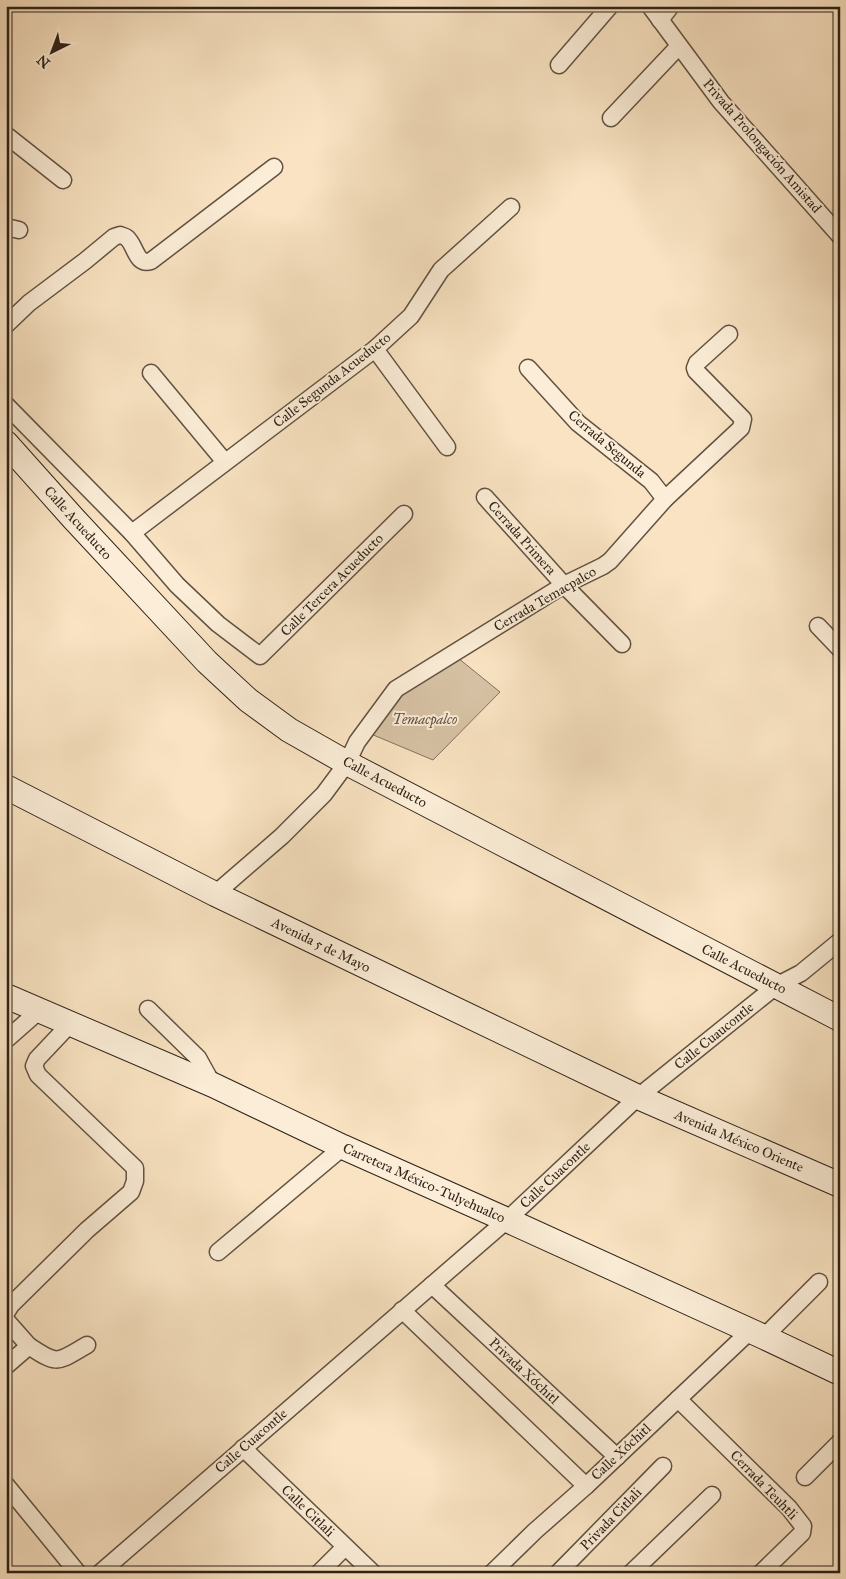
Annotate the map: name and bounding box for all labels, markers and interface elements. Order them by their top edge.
north arrow [28,28,78,78]
text: N [33,51,54,72]
street label: Privada Prolongación Amistad [699,76,825,216]
street label: Calle Segunda Acueducto [270,329,394,431]
street label: Cerrada Segunda [565,407,649,482]
street label: Calle Acueducto [41,483,115,563]
street label: Cerrada Primera [484,498,560,578]
street label: Calle Tercera Acueducto [277,530,387,640]
street label: Cerrada Temacpalco [491,563,599,635]
park label: Temacpalco [393,711,457,729]
street label: Calle Acueducto [340,753,430,811]
street label: Avenida 5 de Mayo [268,913,373,976]
street label: Calle Acueducto [699,940,789,998]
street label: Calle Cuaucontle [671,999,757,1073]
street label: Avenida México Oriente [671,1106,806,1176]
street label: Calle Cuacontle [516,1138,594,1212]
street label: Carretera México-Tulyehualco [340,1139,508,1227]
street label: Privada Xóchitl [486,1334,563,1408]
street label: Calle Cuacontle [212,1405,291,1477]
street label: Calle Xóchitl [588,1420,655,1484]
street label: Cerrada Teuhtli [727,1447,801,1523]
street label: Calle Citlali [278,1481,338,1541]
street label: Privada Citlali [577,1484,645,1554]

